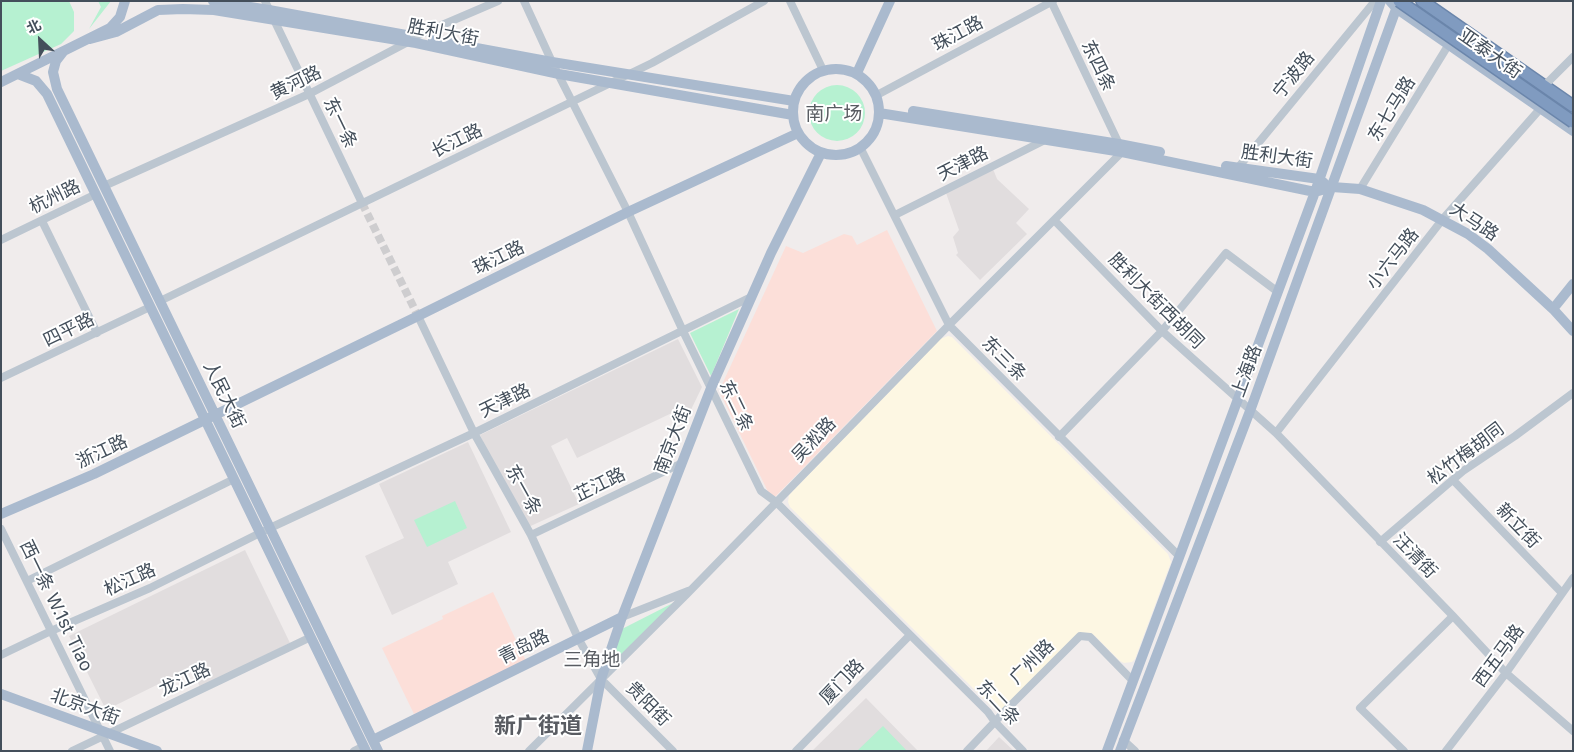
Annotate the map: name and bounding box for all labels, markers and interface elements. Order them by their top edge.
street label: 珠江路 [929,12,987,56]
north arrow [15,15,65,65]
text: 北 [24,15,43,37]
street label: 胜利大街 [406,16,480,50]
street label: 亚泰大街 [1454,25,1526,83]
street label: 东四条 [1076,37,1120,95]
street label: 宁波路 [1269,47,1319,103]
street label: 黄河路 [267,61,325,105]
street label: 东七马路 [1364,73,1420,145]
street label: 东一条 [318,94,362,152]
district label: 南广场 [806,103,862,125]
street label: 长江路 [428,119,486,163]
street label: 胜利大街 [1240,141,1314,173]
street label: 天津路 [934,142,992,186]
street label: 杭州路 [26,175,84,219]
street label: 大马路 [1445,198,1503,246]
street label: 小六马路 [1362,224,1424,294]
street label: 珠江路 [470,236,528,280]
street label: 胜利大街西胡同 [1104,249,1208,353]
street label: 四平路 [40,308,98,352]
street label: 东三条 [977,332,1031,386]
street label: 上海路 [1228,342,1266,400]
street label: 人民大街 [199,358,249,432]
street label: 东二条 [714,377,758,435]
street label: 天津路 [476,379,534,423]
street label: 南京大街 [650,403,696,477]
street label: 吴淞路 [787,413,841,467]
street label: 松竹梅胡同 [1424,418,1508,490]
street label: 浙江路 [73,431,131,473]
street label: 东一条 [500,461,546,519]
street label: 芷江路 [571,463,629,507]
street label: 新立街 [1491,499,1545,553]
street label: 汪清街 [1388,529,1442,583]
street label: 西一条 W.1st Tiao [15,537,97,675]
street label: 松江路 [101,559,159,601]
street label: 西五马路 [1469,621,1529,691]
street label: 青岛路 [495,625,553,669]
street label: 广州路 [1005,635,1059,689]
district label: 三角地 [564,649,620,671]
street label: 厦门路 [815,655,869,709]
street label: 龙江路 [156,659,214,701]
street label: 东二条 [972,676,1024,730]
street label: 贵阳街 [621,677,675,731]
street label: 北京大街 [47,685,123,729]
district label: 新广街道 [494,713,582,739]

